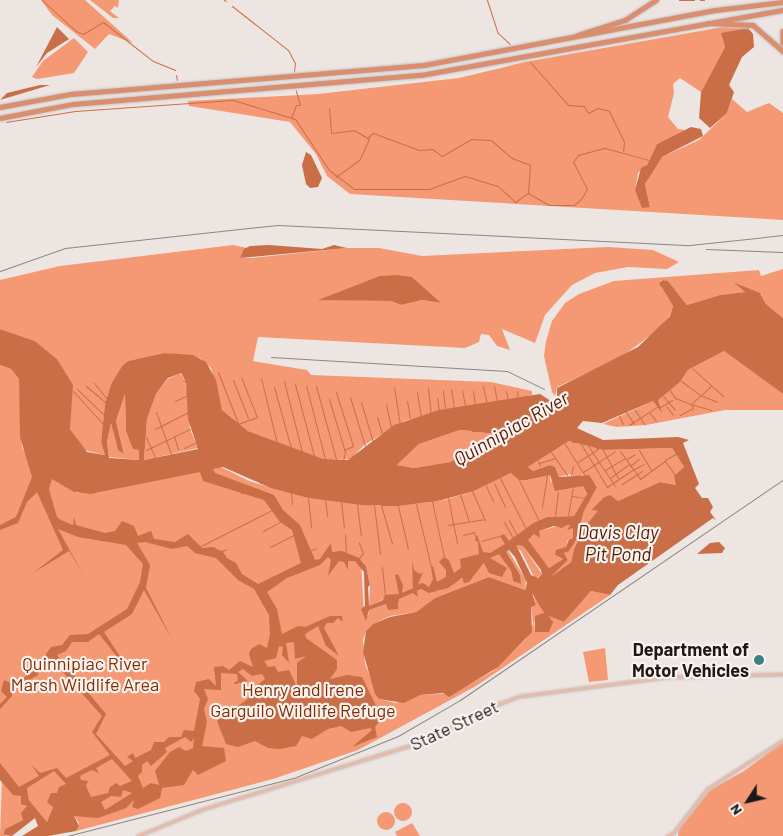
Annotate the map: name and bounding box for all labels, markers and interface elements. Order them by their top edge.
water label: Quinnipiac River [449,386,573,470]
water label: Davis Clay Pit Pond [577,521,659,565]
place label: Department of Motor Vehicles [632,639,749,682]
park label: Quinnipiac River Marsh Wildlife Area [11,653,159,696]
marker: Department of Motor Vehicles [753,654,765,666]
park label: Henry and Irene Garguilo Wildlife Refuge [210,679,396,722]
street label: State Street [406,695,502,755]
north arrow [723,776,773,826]
text: N [726,801,745,819]

